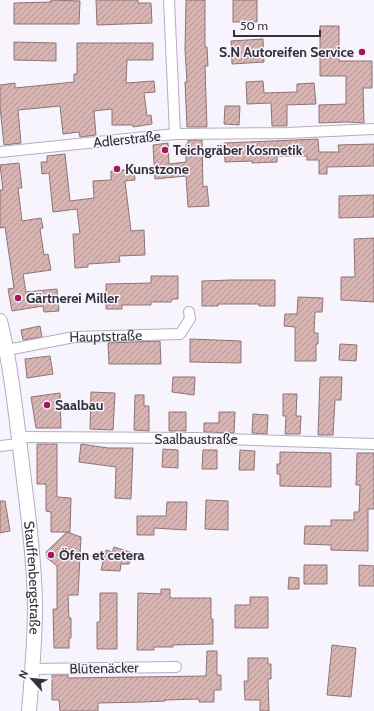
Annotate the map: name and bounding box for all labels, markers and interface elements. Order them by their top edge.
scale bar [234,12,320,38]
text: 50 m [240,18,268,33]
place label: S.N Autoreifen Service [219,43,354,61]
marker: S.N Autoreifen Service [357,47,367,57]
street label: Adlerstraße [92,127,162,151]
place label: Teichgräber Kosmetik [173,141,303,159]
marker: Teichgräber Kosmetik [160,145,170,155]
place label: Kunstzone [125,160,189,178]
marker: Kunstzone [112,164,122,174]
place label: Gärtnerei Miller [26,289,119,307]
marker: Gärtnerei Miller [13,293,23,303]
street label: Hauptstraße [69,326,142,346]
place label: Saalbau [55,396,103,414]
marker: Saalbau [42,400,52,410]
street label: Saalbaustraße [154,430,238,448]
street label: Stauffenbergstraße [20,520,44,635]
place label: Öfen et cetera [59,546,145,564]
marker: Öfen et cetera [46,550,56,560]
street label: Blütenäcker [69,658,139,678]
north arrow [12,659,52,699]
text: N [15,668,31,681]

